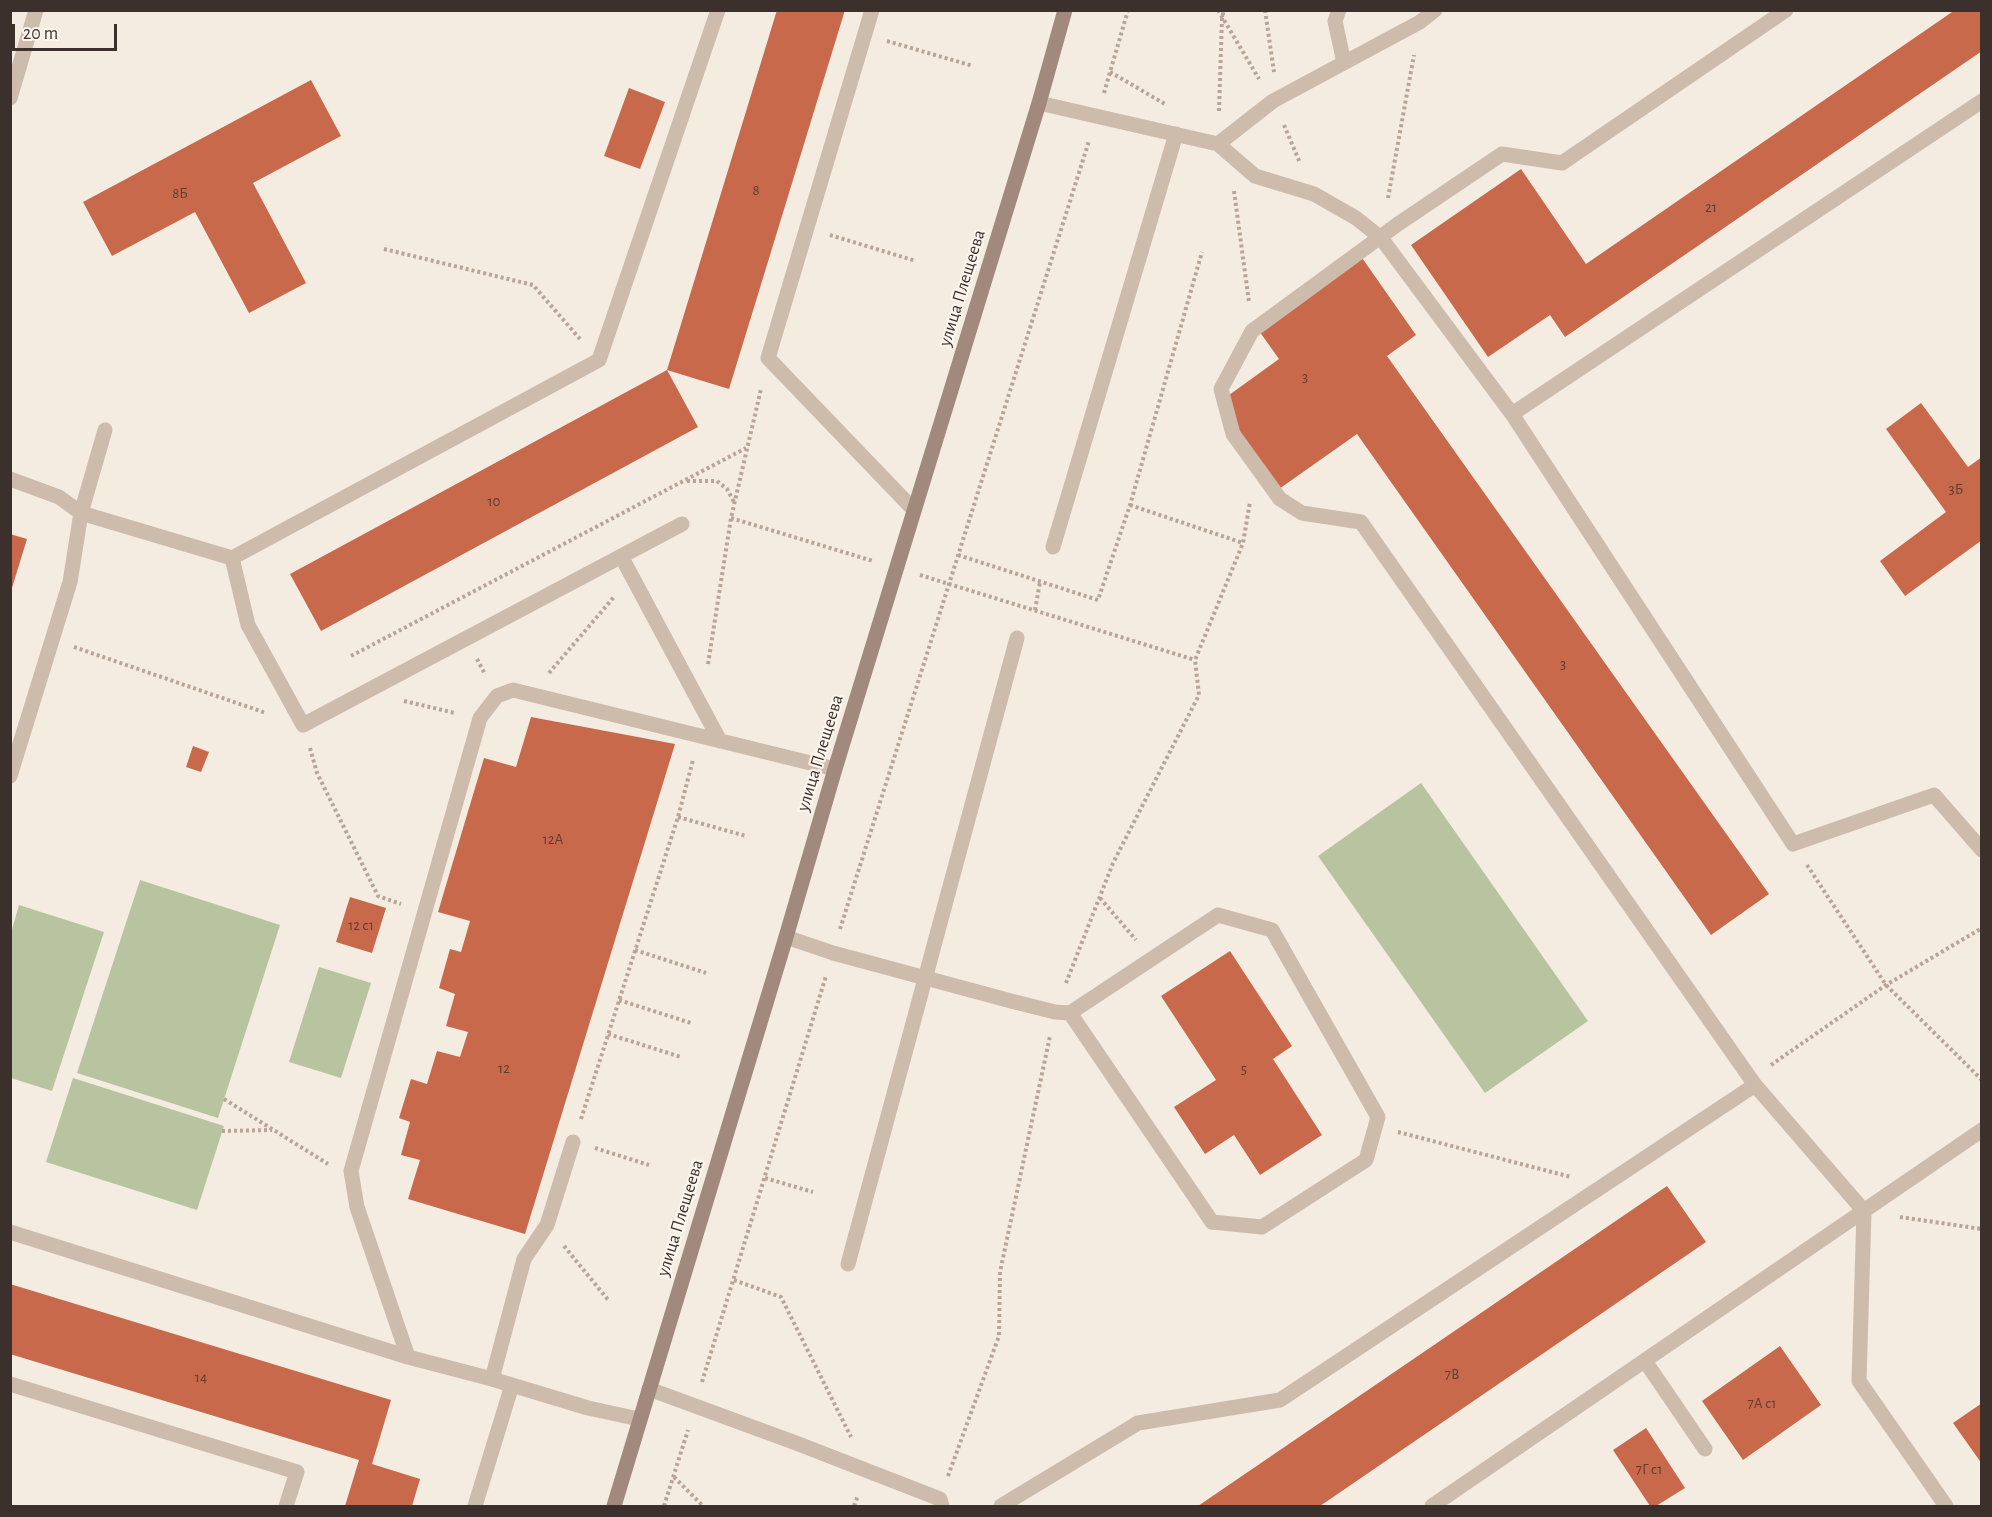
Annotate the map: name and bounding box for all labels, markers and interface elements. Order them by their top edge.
scale bar [15,12,120,50]
text: 20 m [23,25,58,43]
house number: 8 [752,181,760,199]
house number: 8Б [172,184,188,202]
house number: 21 [1705,198,1717,216]
street label: улица Плещеева [934,227,990,349]
house number: 3 [1302,368,1308,386]
house number: 3Б [1949,480,1963,498]
house number: 10 [487,492,501,510]
house number: 3 [1560,655,1566,673]
street label: улица Плещеева [792,692,848,814]
house number: 12А [543,830,563,848]
house number: 12 с1 [348,916,374,934]
house number: 12 [498,1059,510,1077]
house number: 5 [1241,1060,1247,1078]
street label: улица Плещеева [652,1157,708,1279]
house number: 7В [1445,1365,1459,1383]
house number: 14 [195,1368,207,1386]
house number: 7А с1 [1748,1394,1776,1412]
house number: 7Г с1 [1636,1460,1662,1478]

